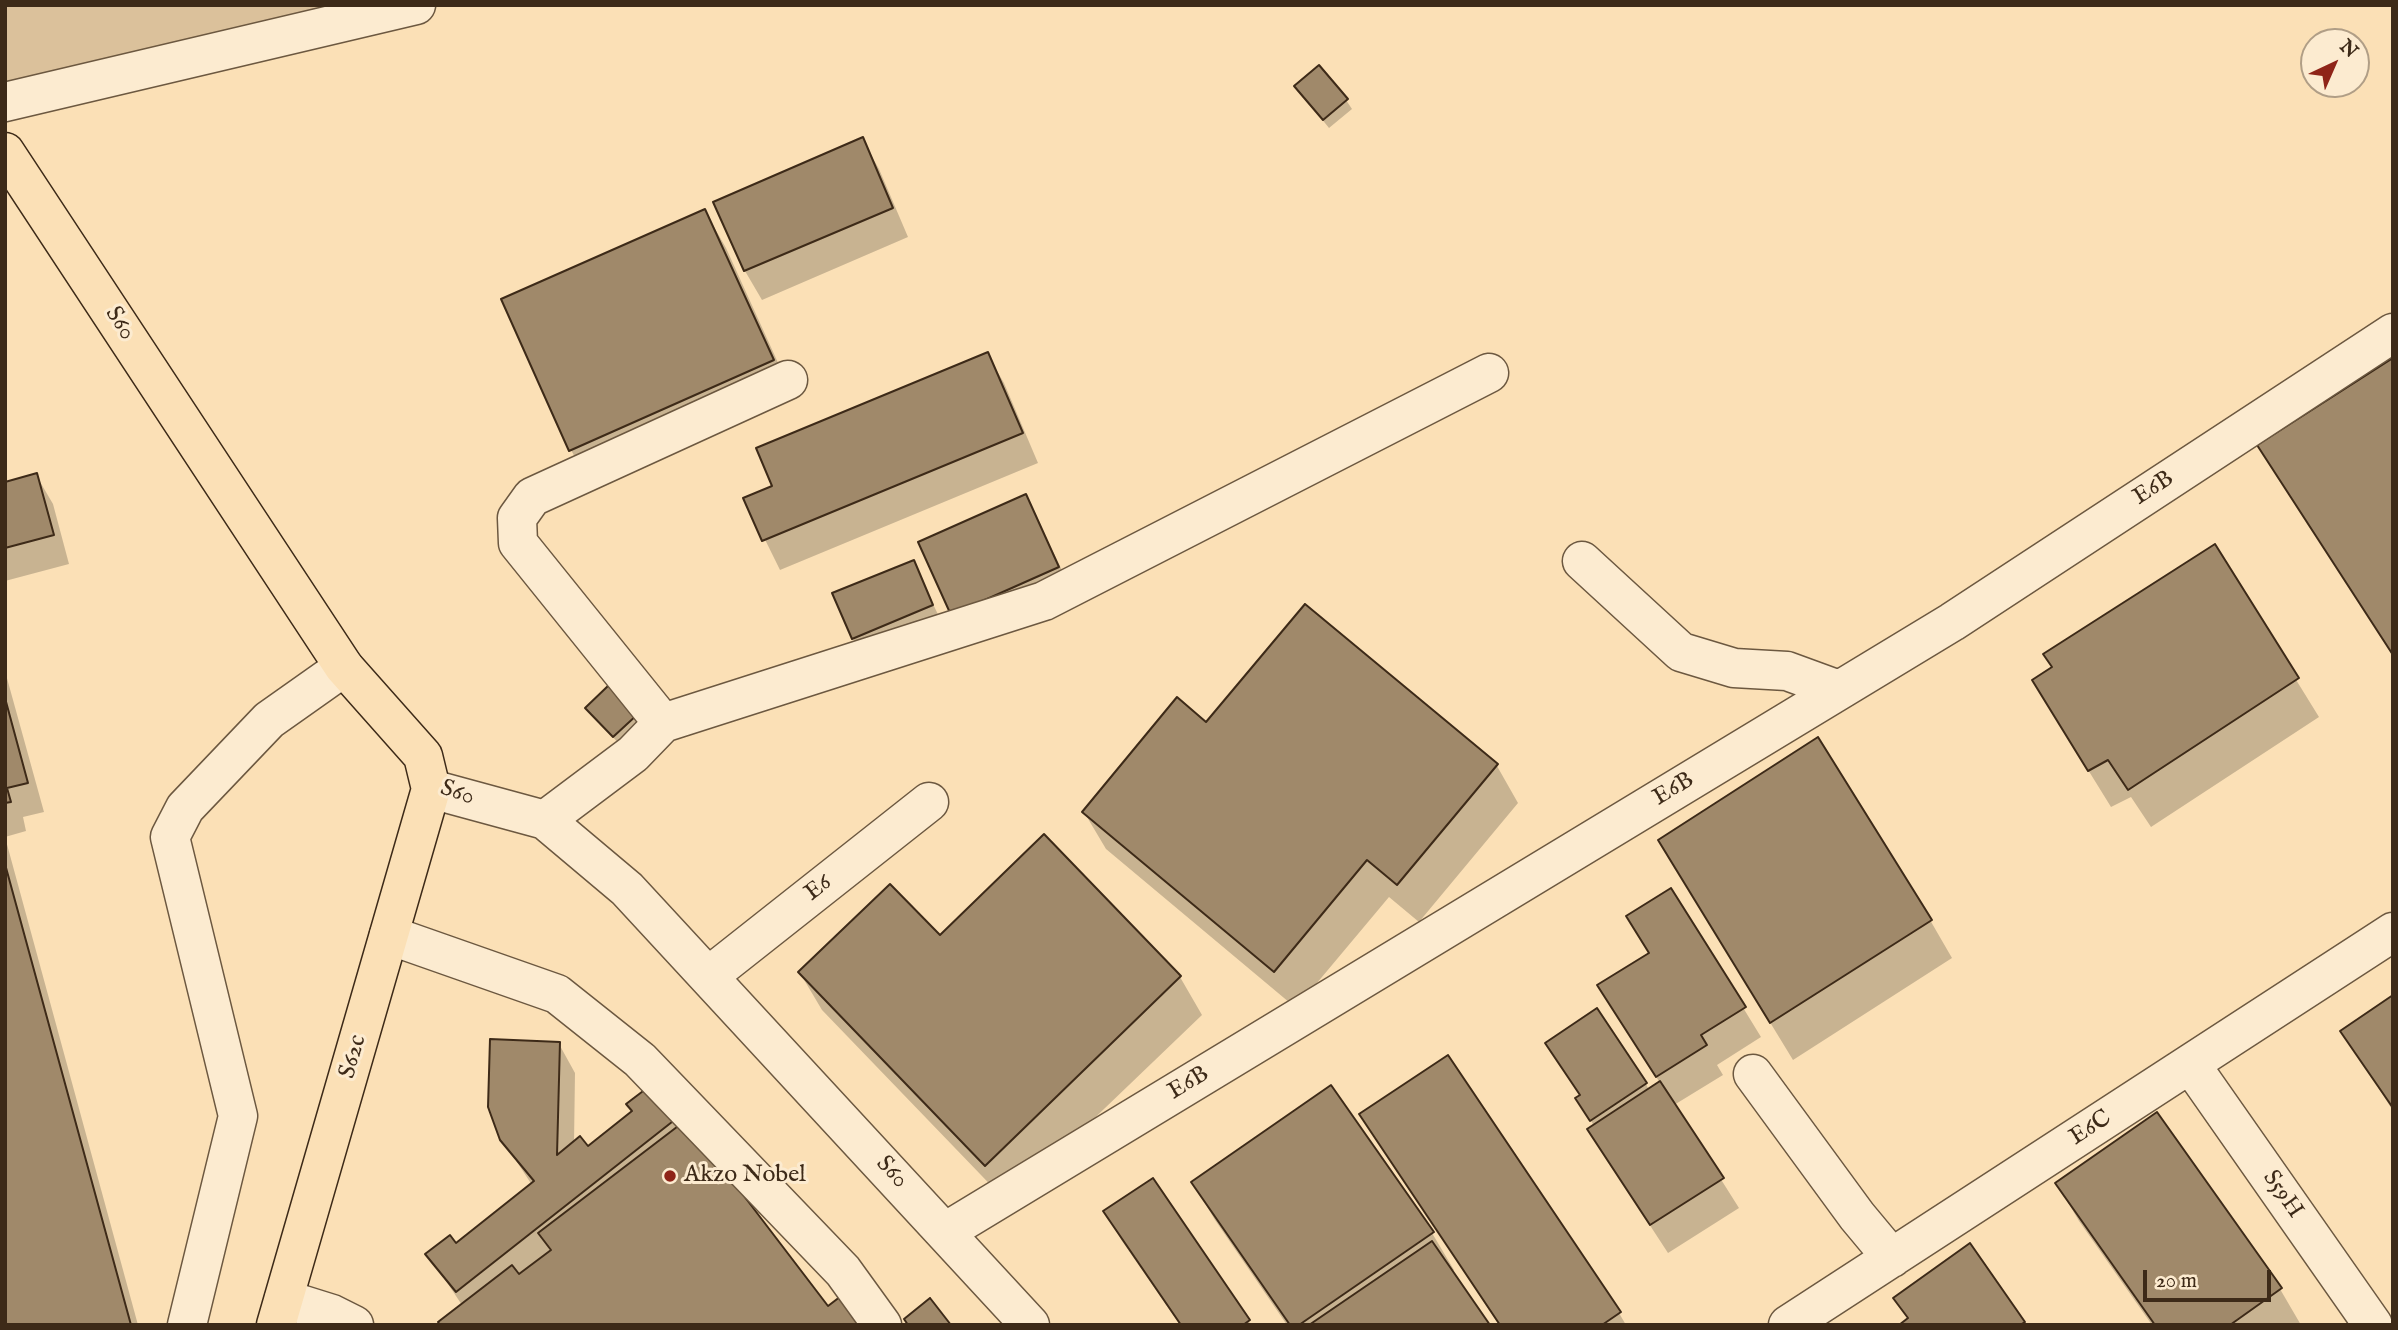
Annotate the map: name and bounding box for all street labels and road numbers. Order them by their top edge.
street label: S60 [98,302,140,346]
street label: E6B [2128,465,2180,513]
street label: E6B [1648,767,1700,813]
street label: S60 [436,775,478,813]
street label: E6 [800,869,838,909]
street label: S62c [334,1032,374,1082]
street label: E6B [1163,1061,1215,1107]
street label: E6C [2065,1105,2117,1153]
street label: S60 [869,1151,913,1195]
street label: S59H [2255,1165,2309,1225]

